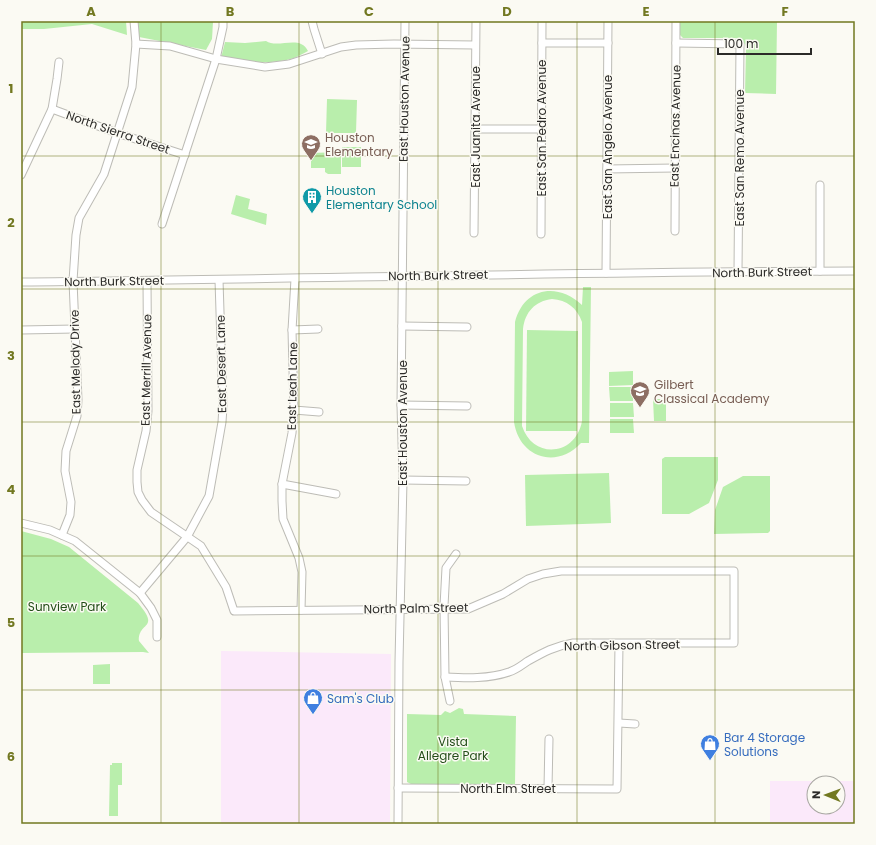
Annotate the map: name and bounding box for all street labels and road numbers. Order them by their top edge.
street label: East Houston Avenue [394,36,414,162]
street label: East San Pedro Avenue [533,59,550,197]
street label: East Encinas Avenue [665,65,685,187]
street label: East Juanita Avenue [467,66,484,188]
street label: East San Angelo Avenue [599,75,616,219]
street label: East San Remo Avenue [731,89,748,227]
street label: North Sierra Street [64,106,172,158]
street label: North Burk Street [712,263,812,281]
street label: North Burk Street [388,266,488,284]
street label: North Burk Street [64,272,164,290]
street label: East Melody Drive [66,310,84,414]
street label: East Merrill Avenue [137,314,155,426]
street label: East Desert Lane [212,315,230,413]
street label: East Leah Lane [283,342,301,430]
street label: East Houston Avenue [394,360,411,486]
street label: North Palm Street [364,599,468,617]
street label: North Gibson Street [564,635,680,655]
street label: North Elm Street [460,780,556,797]

